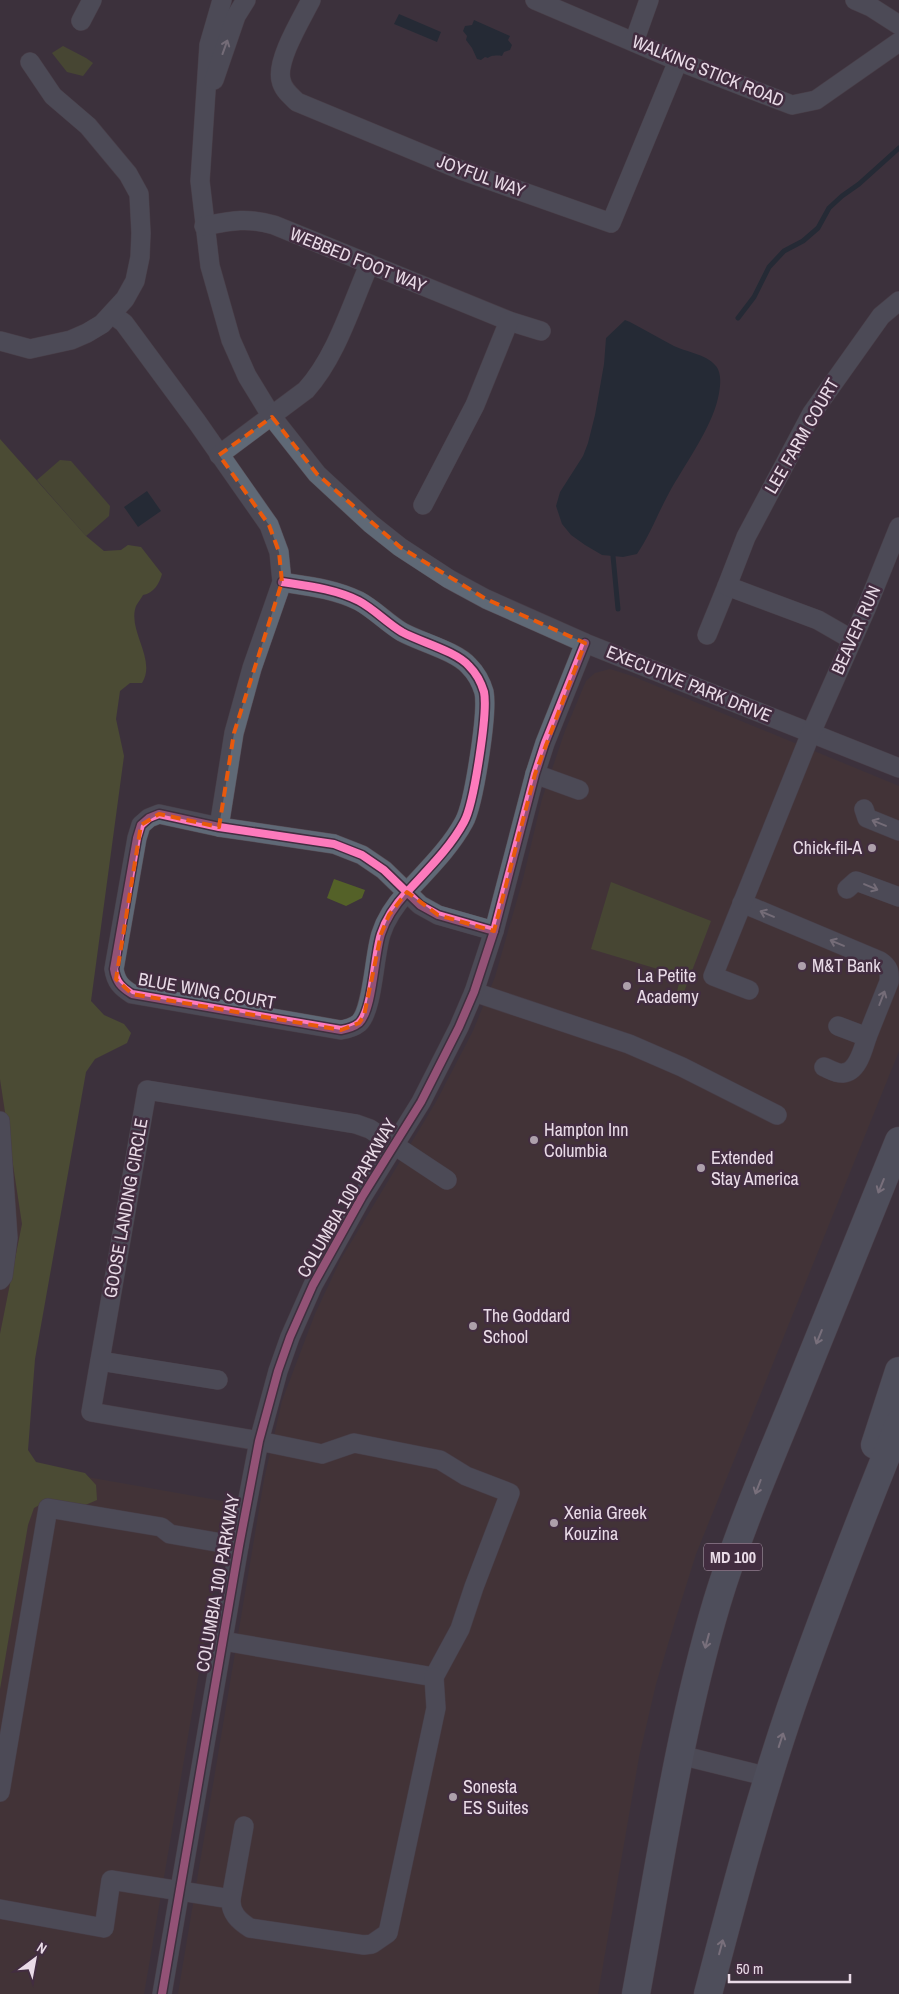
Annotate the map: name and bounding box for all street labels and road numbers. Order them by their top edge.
street label: WALKING STICK ROAD [628,29,788,112]
street label: JOYFUL WAY [434,148,529,203]
street label: WEBBED FOOT WAY [286,221,430,298]
street label: LEE FARM COURT [758,373,845,498]
street label: BEAVER RUN [825,581,886,678]
street label: EXECUTIVE PARK DRIVE [603,639,776,728]
street label: BLUE WING COURT [136,966,278,1015]
street label: COLUMBIA 100 PARKWAY [291,1113,403,1282]
street label: GOOSE LANDING CIRCLE [97,1116,154,1300]
street label: COLUMBIA 100 PARKWAY [190,1492,245,1674]
road number: MD 100 [704,1544,762,1570]

